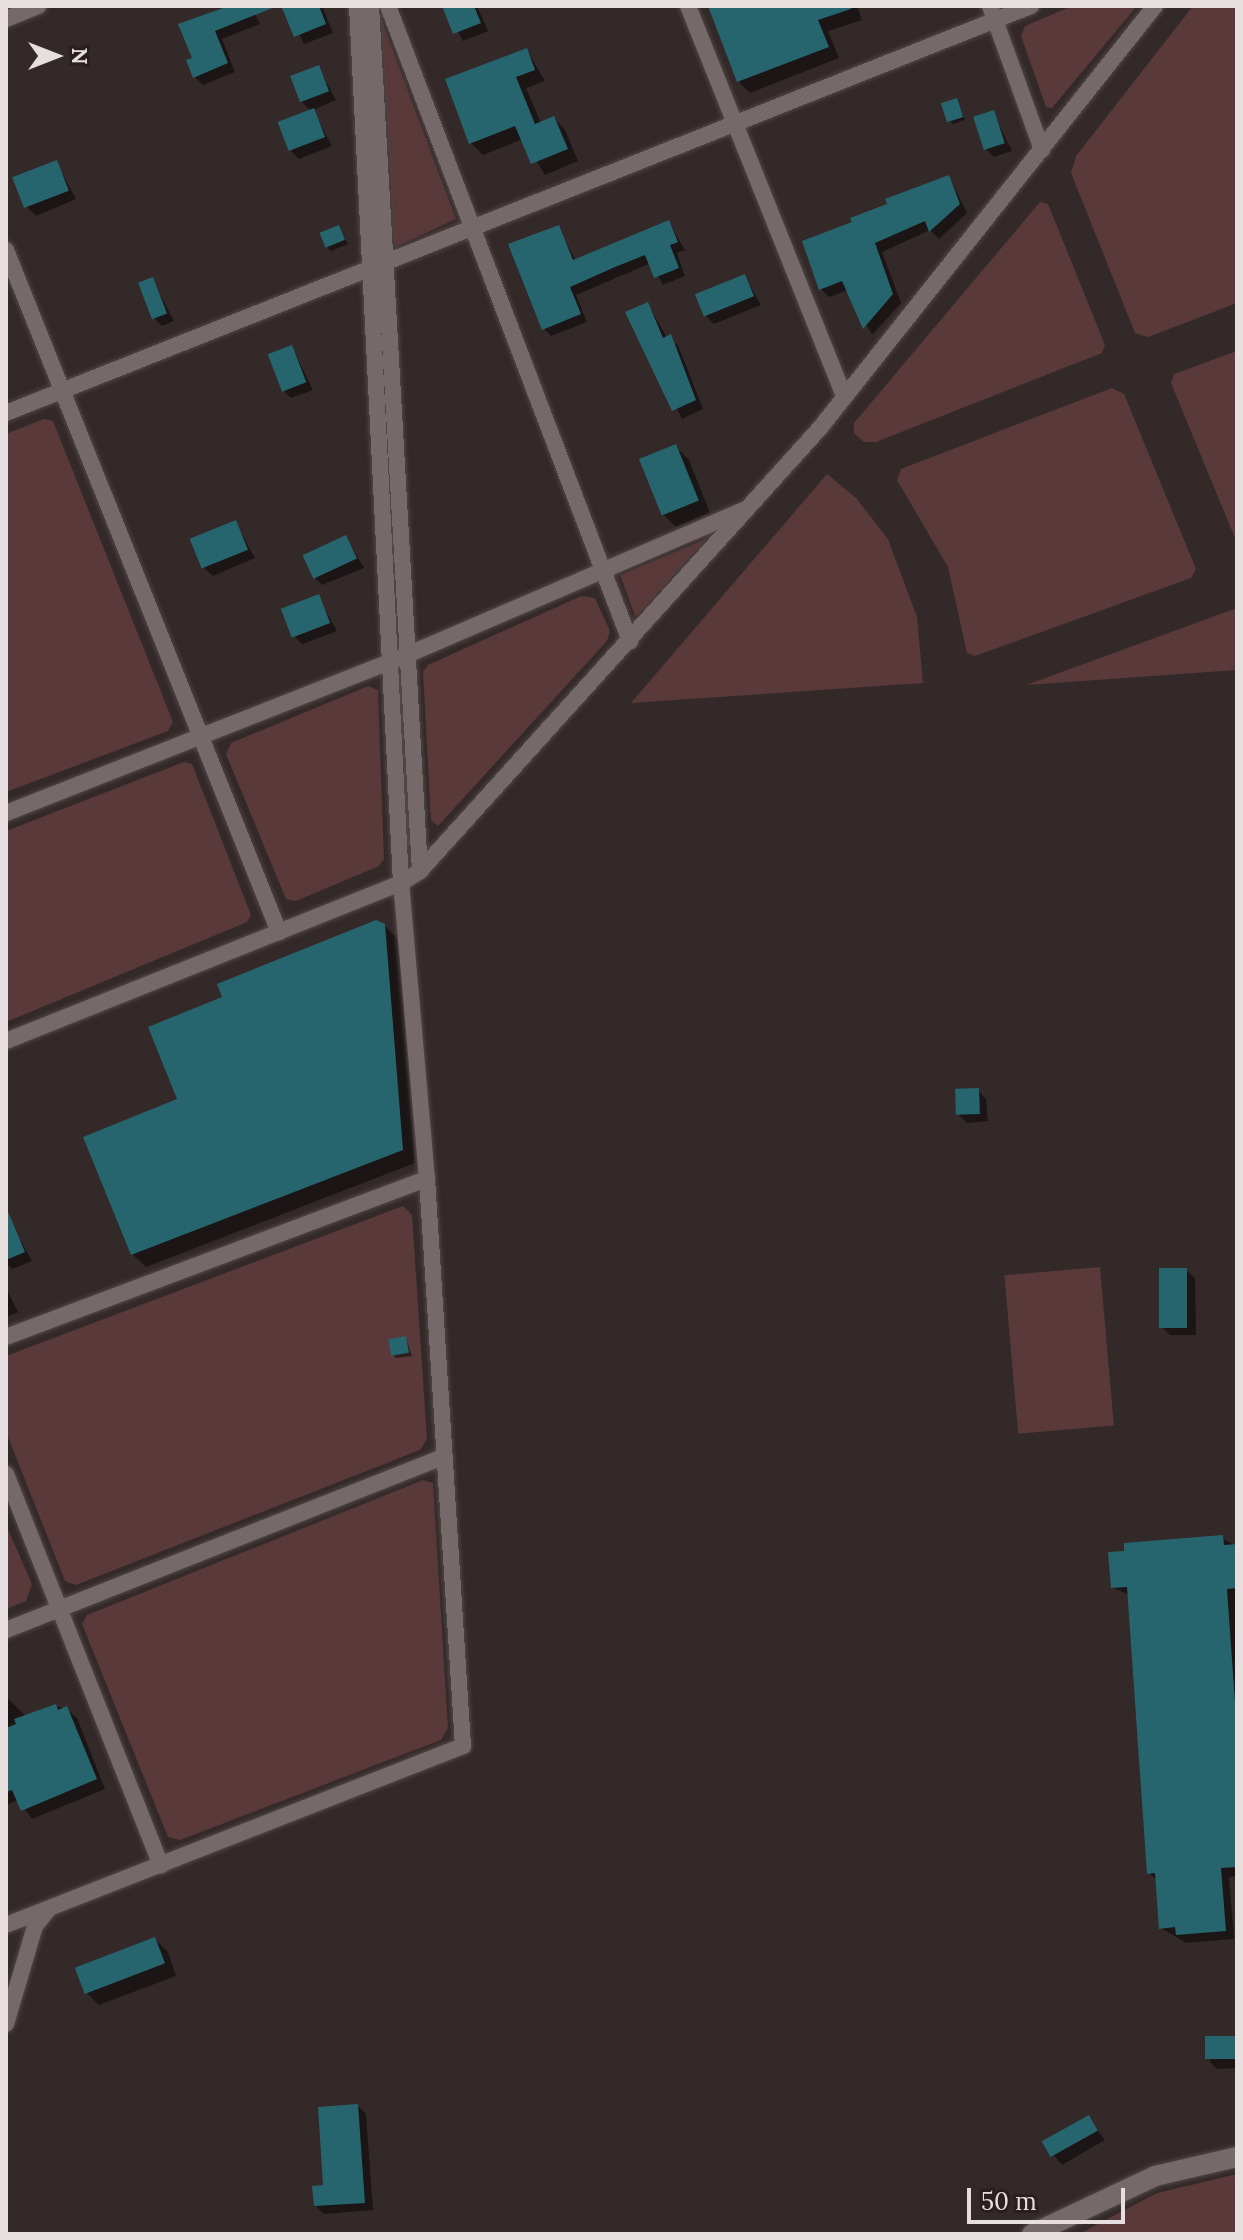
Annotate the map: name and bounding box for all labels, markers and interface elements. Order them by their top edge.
north arrow [16,16,96,96]
text: N [66,47,94,65]
scale bar [971,2172,1129,2222]
text: 50 m [981,2186,1037,2217]

